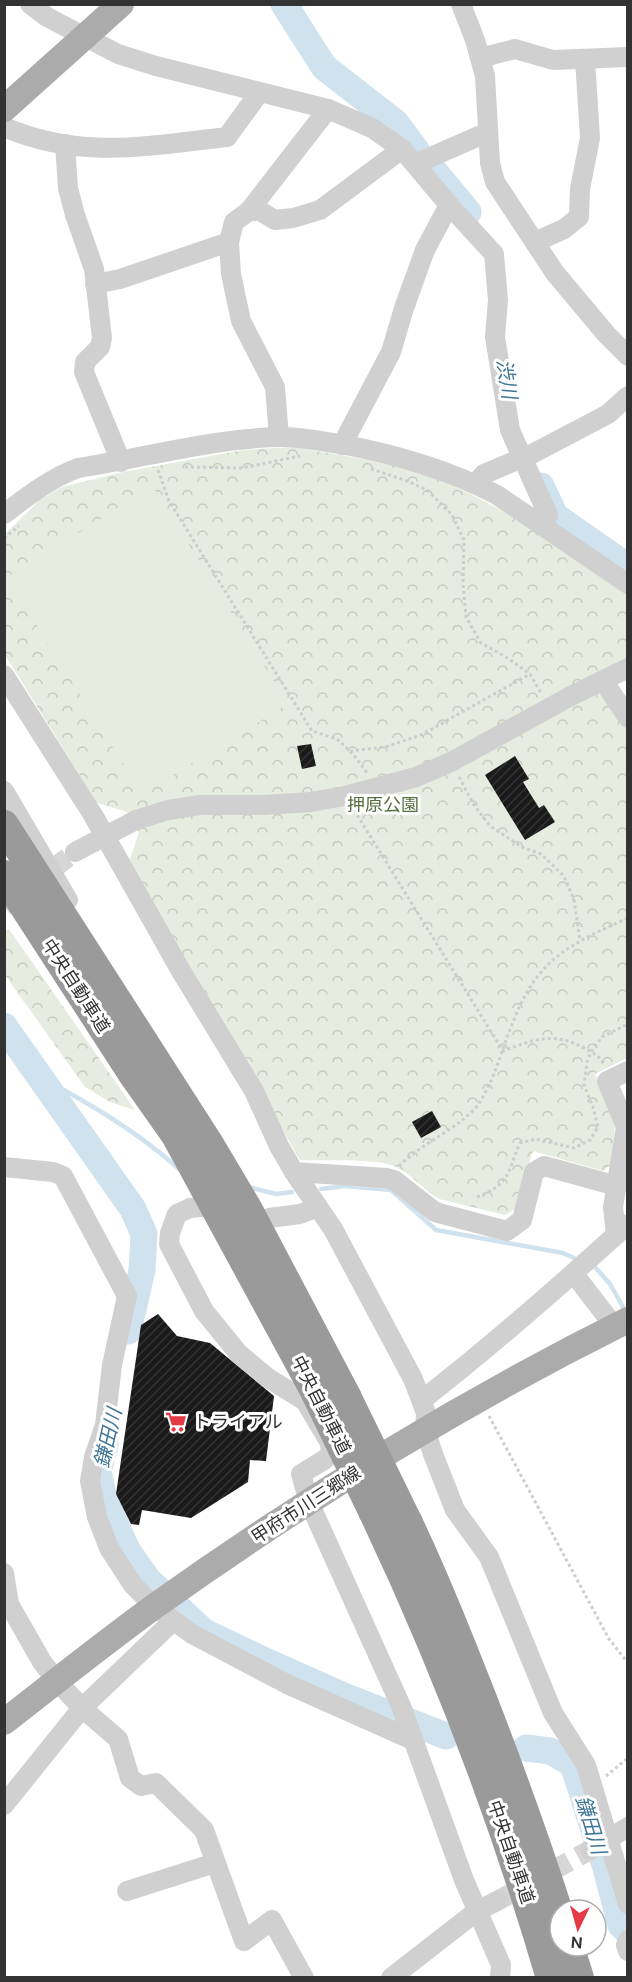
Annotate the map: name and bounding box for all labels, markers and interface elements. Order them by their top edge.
water label: 渋川 [491,357,523,403]
park label: 押原公園 [347,793,419,817]
street label: 中央自動車道 [37,934,115,1038]
street label: 中央自動車道 [286,1351,356,1459]
water label: 鎌田川 [89,1404,128,1470]
supermarket icon: トライアル [164,1410,188,1434]
place label: トライアル [193,1410,283,1434]
street label: 甲府市川三郷線 [247,1461,365,1549]
water label: 鎌田川 [570,1793,613,1859]
street label: 中央自動車道 [482,1797,540,1907]
north arrow [548,1898,608,1958]
text: N [570,1931,583,1953]

